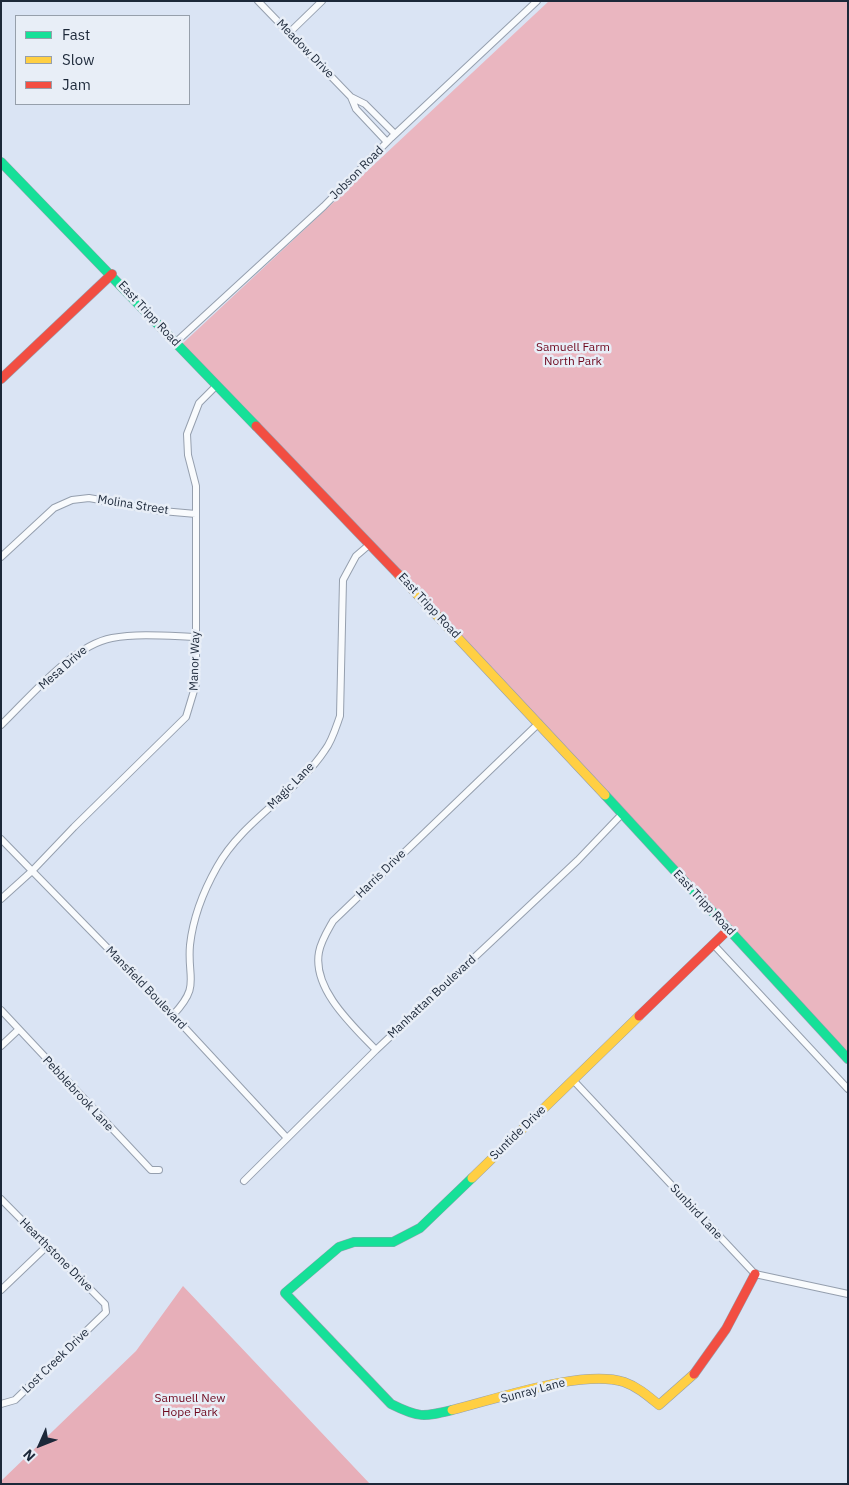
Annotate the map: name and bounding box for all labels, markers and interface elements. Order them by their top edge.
legend [15,15,190,105]
street label: Meadow Drive [273,17,337,81]
text: Fast [62,25,90,44]
text: Slow [62,50,95,69]
text: Jam [62,75,91,94]
street label: Jobson Road [327,143,387,203]
street label: East Tripp Road [115,278,183,350]
park label: Samuell Farm North Park [536,341,610,369]
street label: Molina Street [96,492,170,518]
street label: East Tripp Road [395,570,463,642]
street label: Manor Way [187,631,203,691]
street label: Mesa Drive [36,643,90,693]
street label: Magic Lane [265,760,317,812]
street label: Harris Drive [353,847,409,901]
street label: East Tripp Road [670,867,738,939]
street label: Mansfield Boulevard [103,943,189,1033]
street label: Manhattan Boulevard [385,952,479,1042]
street label: Pebblebrook Lane [40,1054,116,1134]
street label: Suntide Drive [487,1103,549,1163]
street label: Sunbird Lane [667,1181,725,1243]
street label: Hearthstone Drive [16,1215,96,1295]
street label: Lost Creek Drive [20,1325,92,1397]
street label: Sunray Lane [499,1376,567,1406]
park label: Samuell New Hope Park [155,1392,225,1420]
north arrow [15,1420,65,1470]
text: N [19,1446,39,1465]

